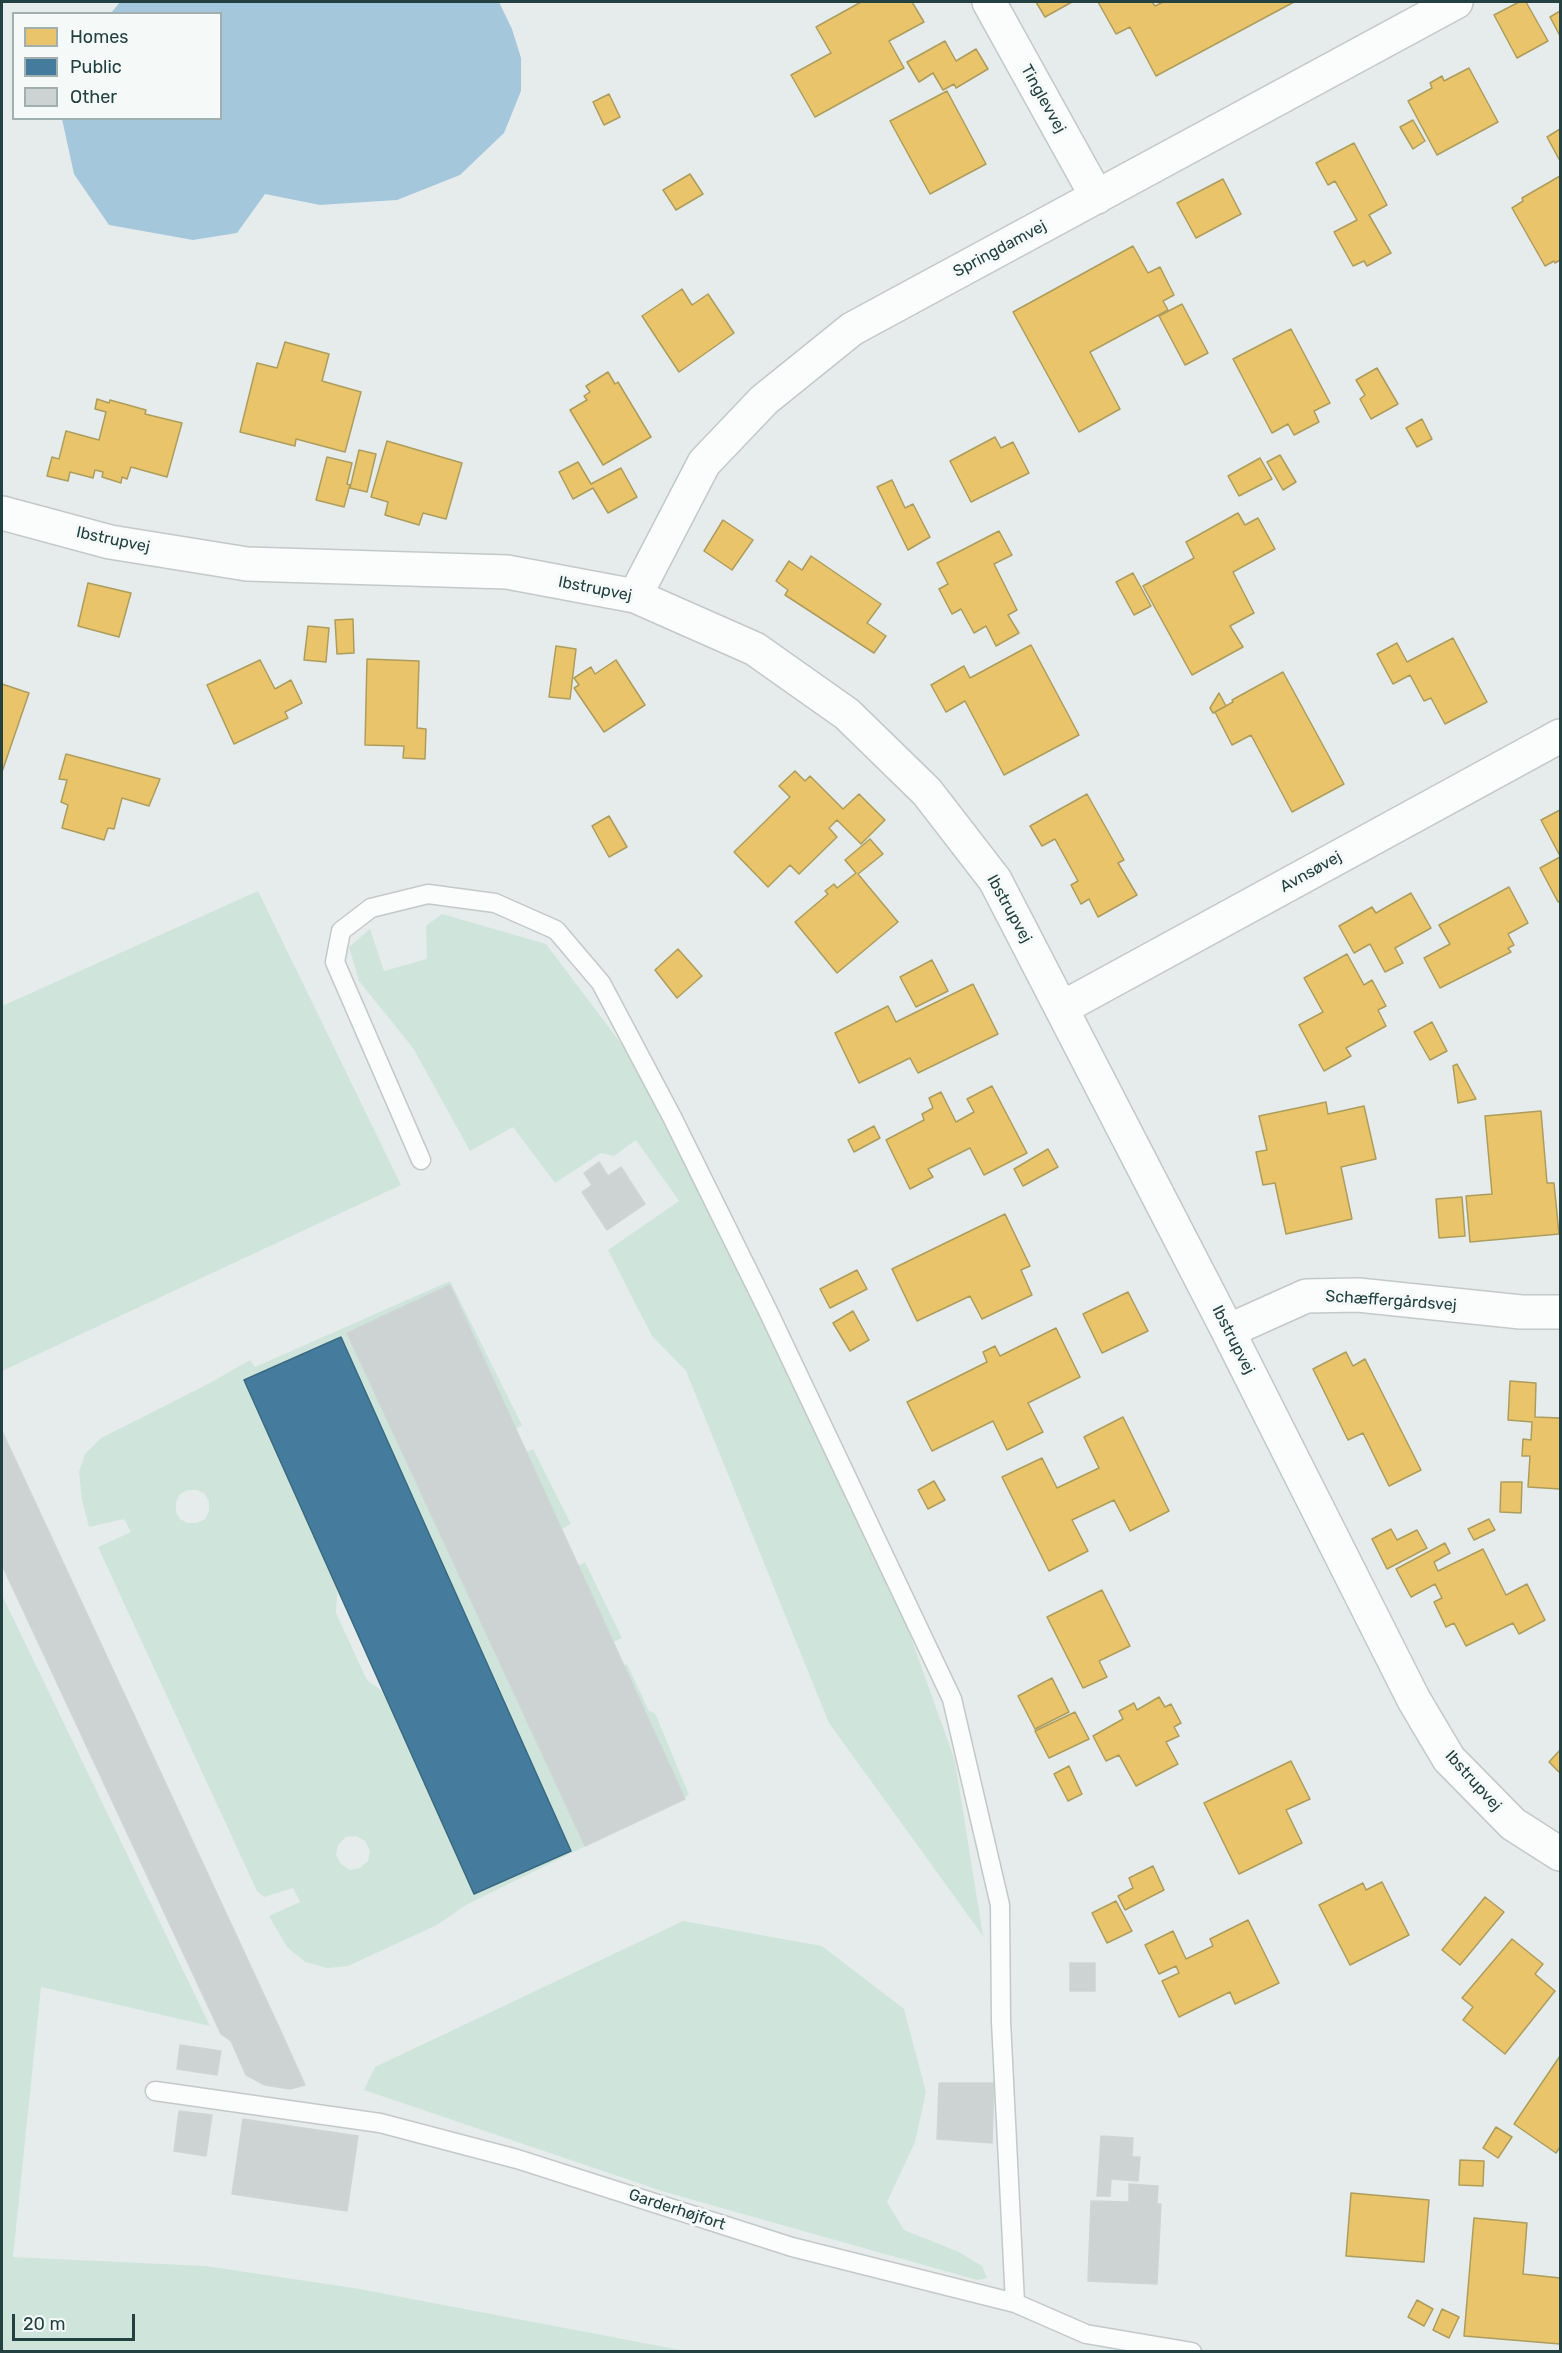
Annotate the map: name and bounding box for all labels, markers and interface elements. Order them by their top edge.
legend [12,12,222,120]
text: Homes [70,26,128,48]
text: Public [70,56,122,78]
street label: Tinglevvej [1016,61,1070,137]
text: Other [70,86,117,108]
street label: Springdamvej [950,216,1050,282]
street label: Ibstrupvej [74,523,152,557]
street label: Ibstrupvej [556,572,634,606]
street label: Avnsøvej [1277,847,1345,897]
street label: Ibstrupvej [982,872,1036,946]
street label: Schæffergårdsvej [1325,1287,1457,1315]
street label: Ibstrupvej [1207,1302,1259,1378]
street label: Ibstrupvej [1441,1747,1505,1815]
street label: Garderhøjfort [626,2185,728,2235]
scale bar [15,2302,138,2340]
text: 20 m [23,2313,65,2335]

